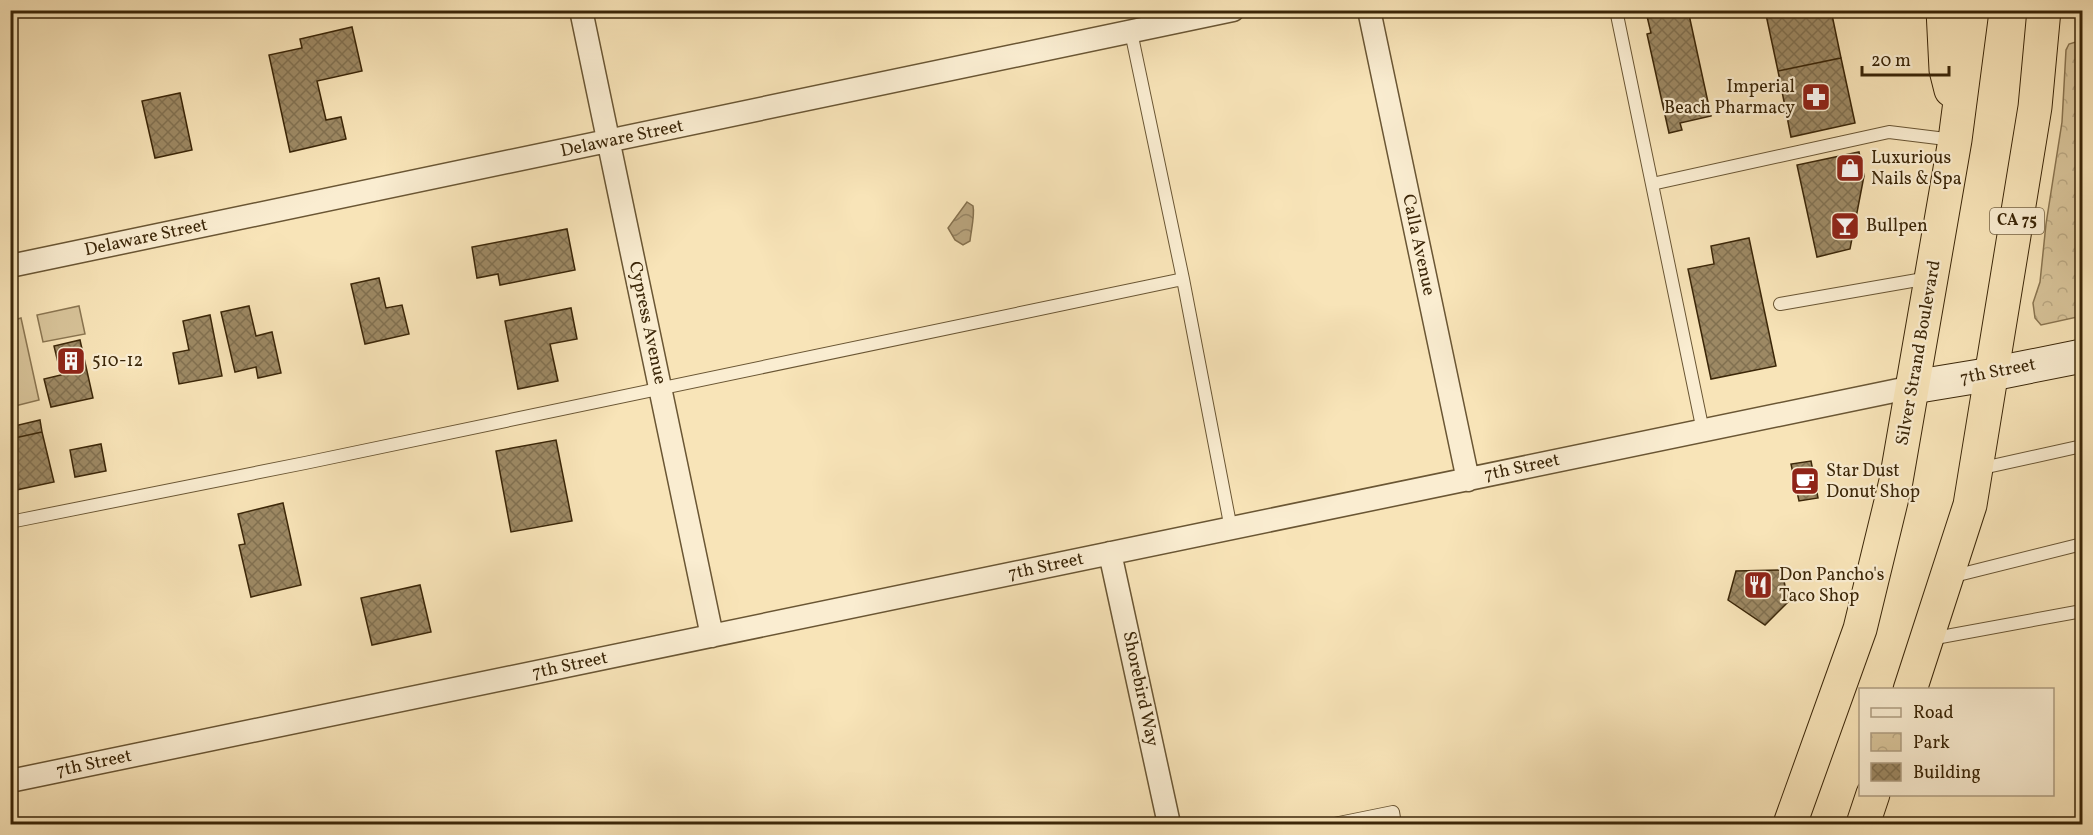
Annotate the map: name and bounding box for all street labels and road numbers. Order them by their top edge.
street label: Delaware Street [558,114,686,164]
street label: Calla Avenue [1395,192,1441,298]
road number: CA 75 [1990,208,2044,234]
street label: Delaware Street [82,213,210,263]
street label: Silver Strand Boulevard [1890,258,1948,448]
street label: Cypress Avenue [622,259,672,387]
street label: 7th Street [1958,352,2038,392]
street label: 7th Street [1482,448,1562,488]
street label: 7th Street [1006,547,1086,587]
street label: Shorebird Way [1116,629,1164,749]
street label: 7th Street [530,646,610,686]
street label: 7th Street [54,744,134,784]

